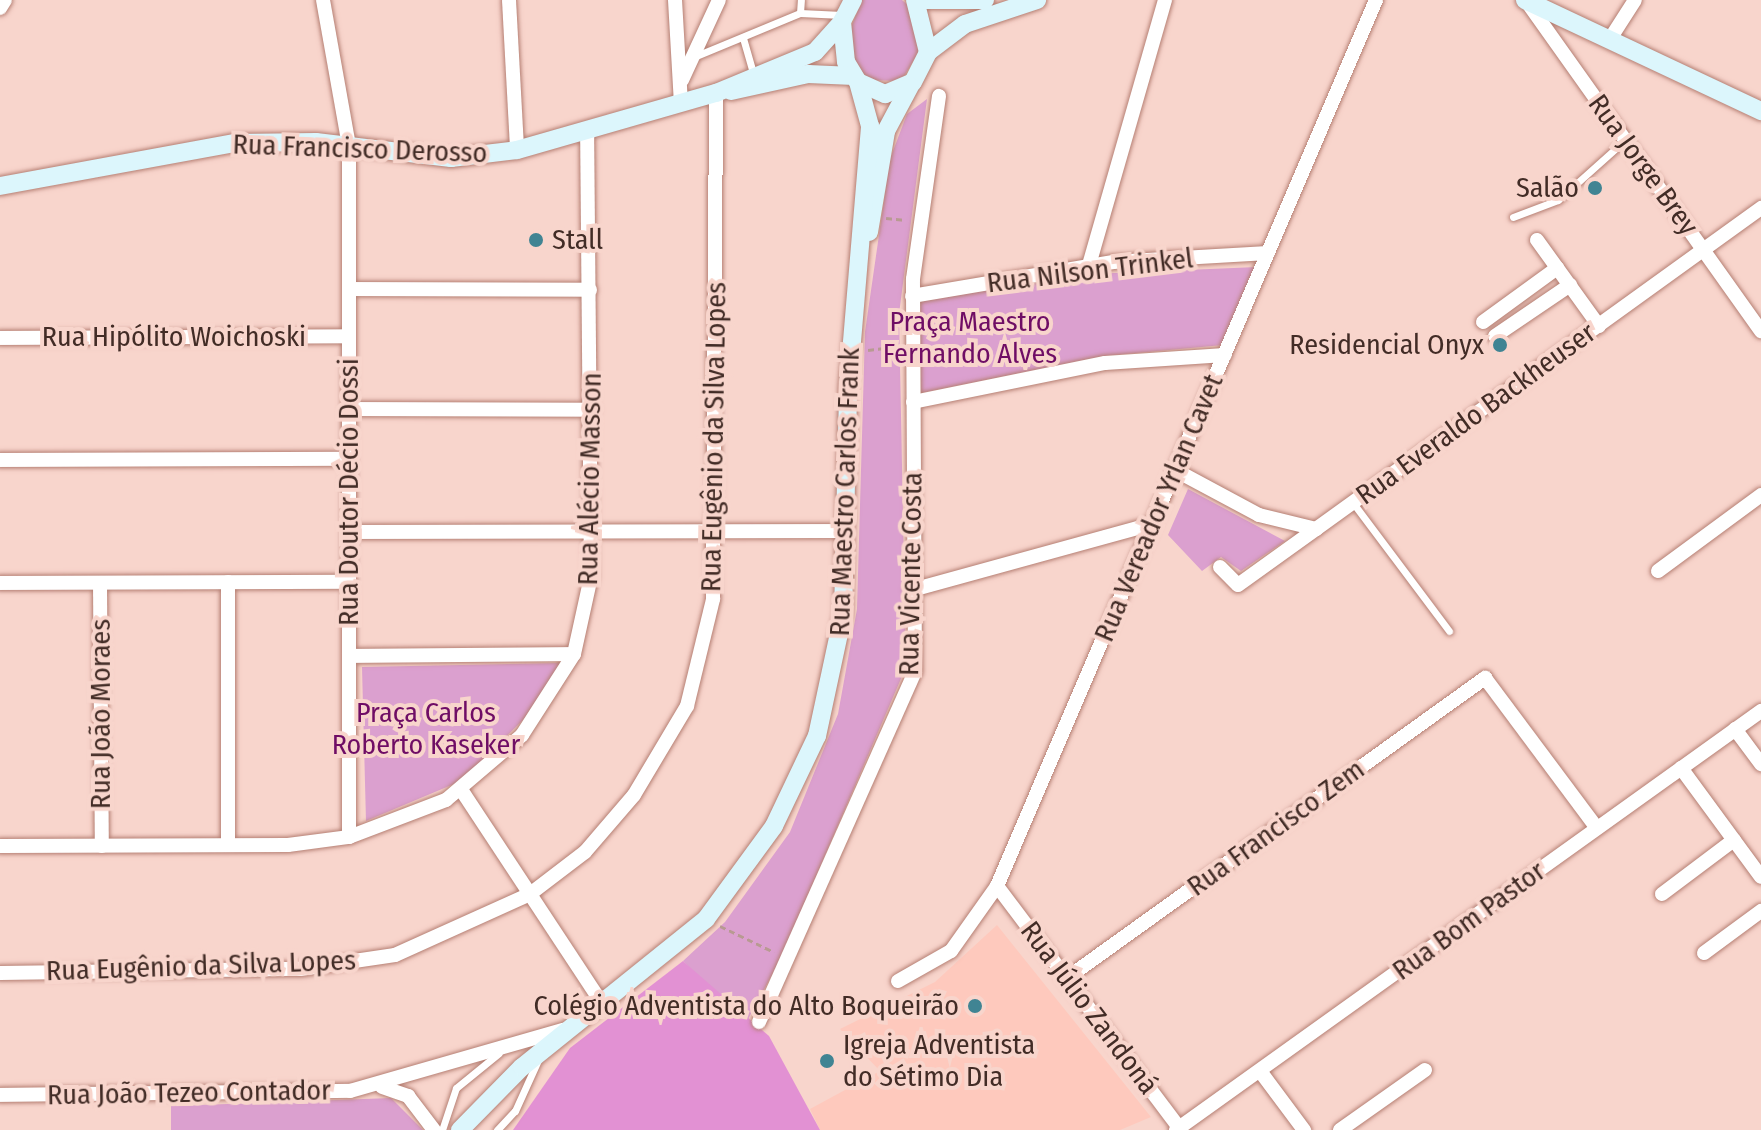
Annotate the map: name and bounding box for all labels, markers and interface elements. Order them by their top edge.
street label: Rua Jorge Brey [1581,88,1705,242]
street label: Rua Francisco Derosso [232,128,488,170]
place label: Salão [1516,171,1579,205]
marker: Salão [1586,179,1604,197]
place label: Stall [552,223,603,257]
marker: Stall [527,231,545,249]
street label: Rua Nilson Trinkel [985,242,1195,300]
street label: Rua Eugênio da Silva Lopes [694,282,734,592]
park label: Praça Maestro Fernando Alves [883,305,1057,371]
street label: Rua Everaldo Backheuser [1350,316,1602,512]
street label: Rua Hipólito Woichoski [42,320,306,354]
place label: Residencial Onyx [1289,328,1484,362]
marker: Residencial Onyx [1491,336,1509,354]
street label: Rua Maestro Carlos Frank [823,347,867,637]
street label: Rua Doutor Décio Dossi [332,358,366,626]
street label: Rua Vereador Yrlan Cavet [1087,369,1231,647]
street label: Rua Alécio Masson [571,372,609,586]
street label: Rua Vicente Costa [892,472,930,676]
street label: Rua João Moraes [84,619,118,809]
park label: Praça Carlos Roberto Kaseker [332,696,520,762]
street label: Rua Francisco Zem [1181,753,1371,903]
street label: Rua Bom Pastor [1386,854,1552,988]
street label: Rua Júlio Zandoná [1013,915,1165,1101]
street label: Rua Eugênio da Silva Lopes [45,944,357,988]
place label: Colégio Adventista do Alto Boqueirão [533,989,959,1023]
marker: Colégio Adventista do Alto Boqueirão [966,997,984,1015]
place label: Igreja Adventista do Sétimo Dia [843,1028,1035,1094]
marker: Igreja Adventista do Sétimo Dia [818,1052,836,1070]
street label: Rua João Tezeo Contador [47,1074,331,1112]

